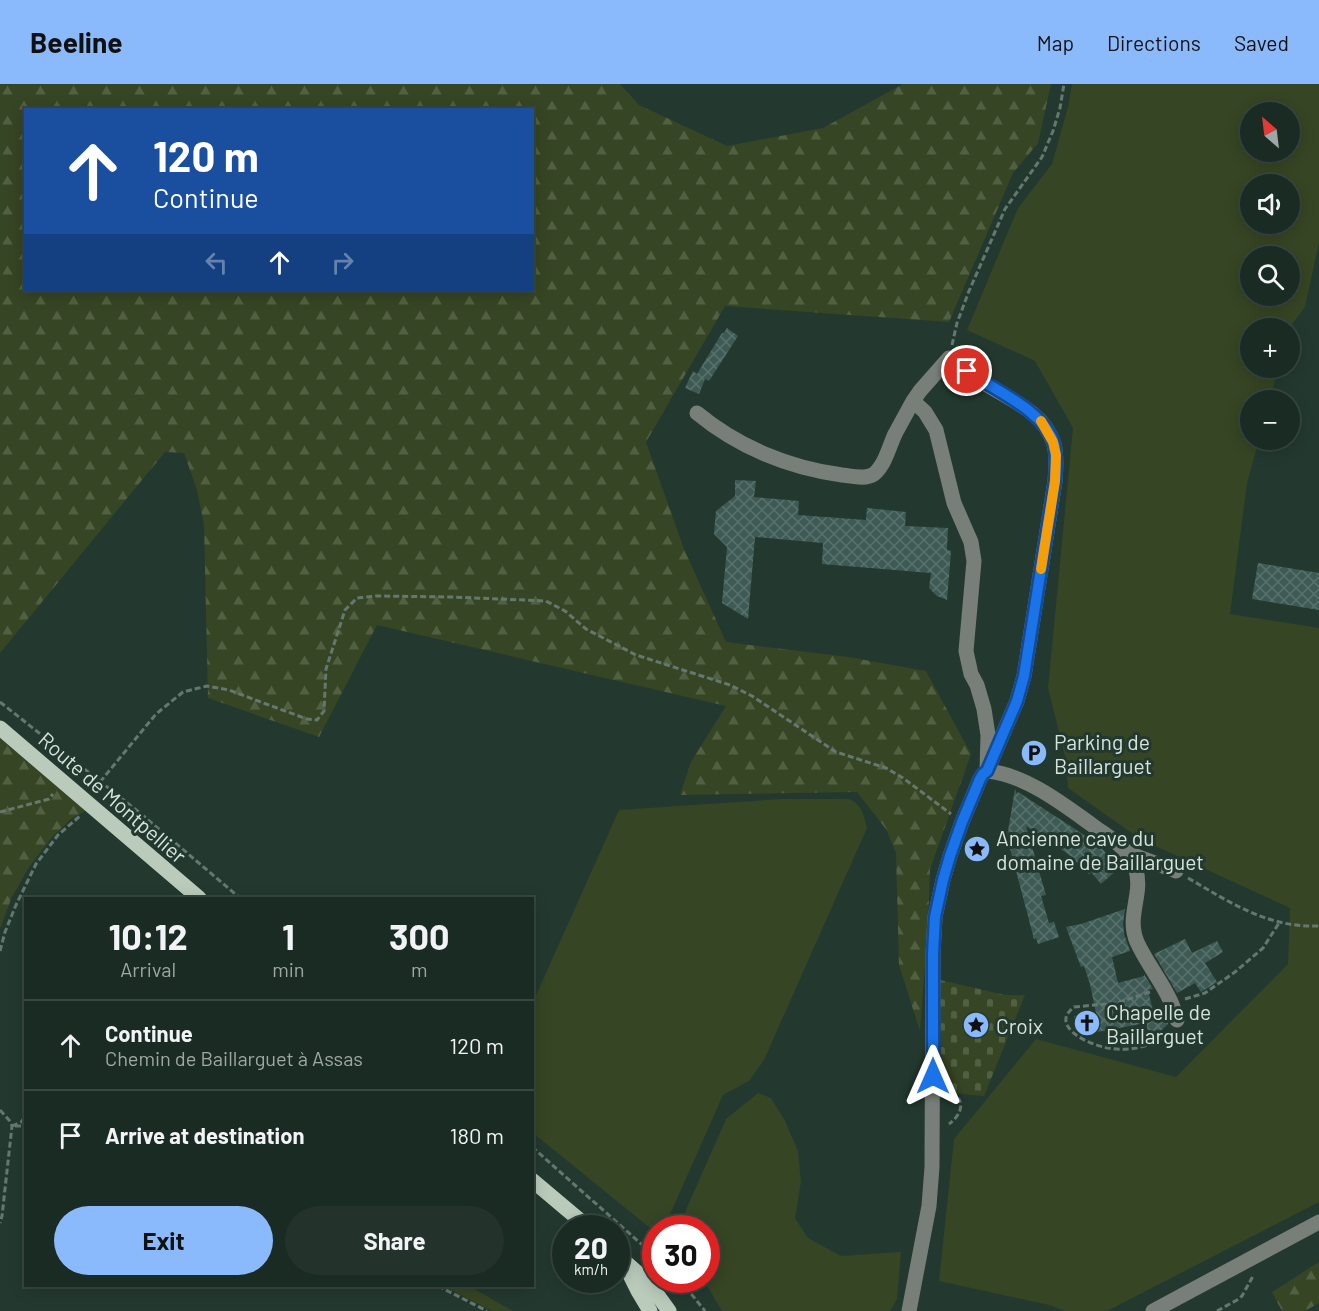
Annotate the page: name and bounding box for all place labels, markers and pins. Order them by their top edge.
pin [941,345,992,396]
place label: Parking de Baillarguet [1054,729,1152,778]
parking icon: Parking de Baillarguet [1019,738,1049,768]
place label: Ancienne cave du domaine de Baillarguet [996,825,1204,874]
place icon: Ancienne cave du domaine de Baillarguet [962,834,992,864]
place label: Chapelle de Baillarguet [1106,999,1211,1048]
church icon: Chapelle de Baillarguet [1072,1008,1102,1038]
place icon: Croix [961,1010,991,1040]
place label: Croix [996,1013,1043,1038]

